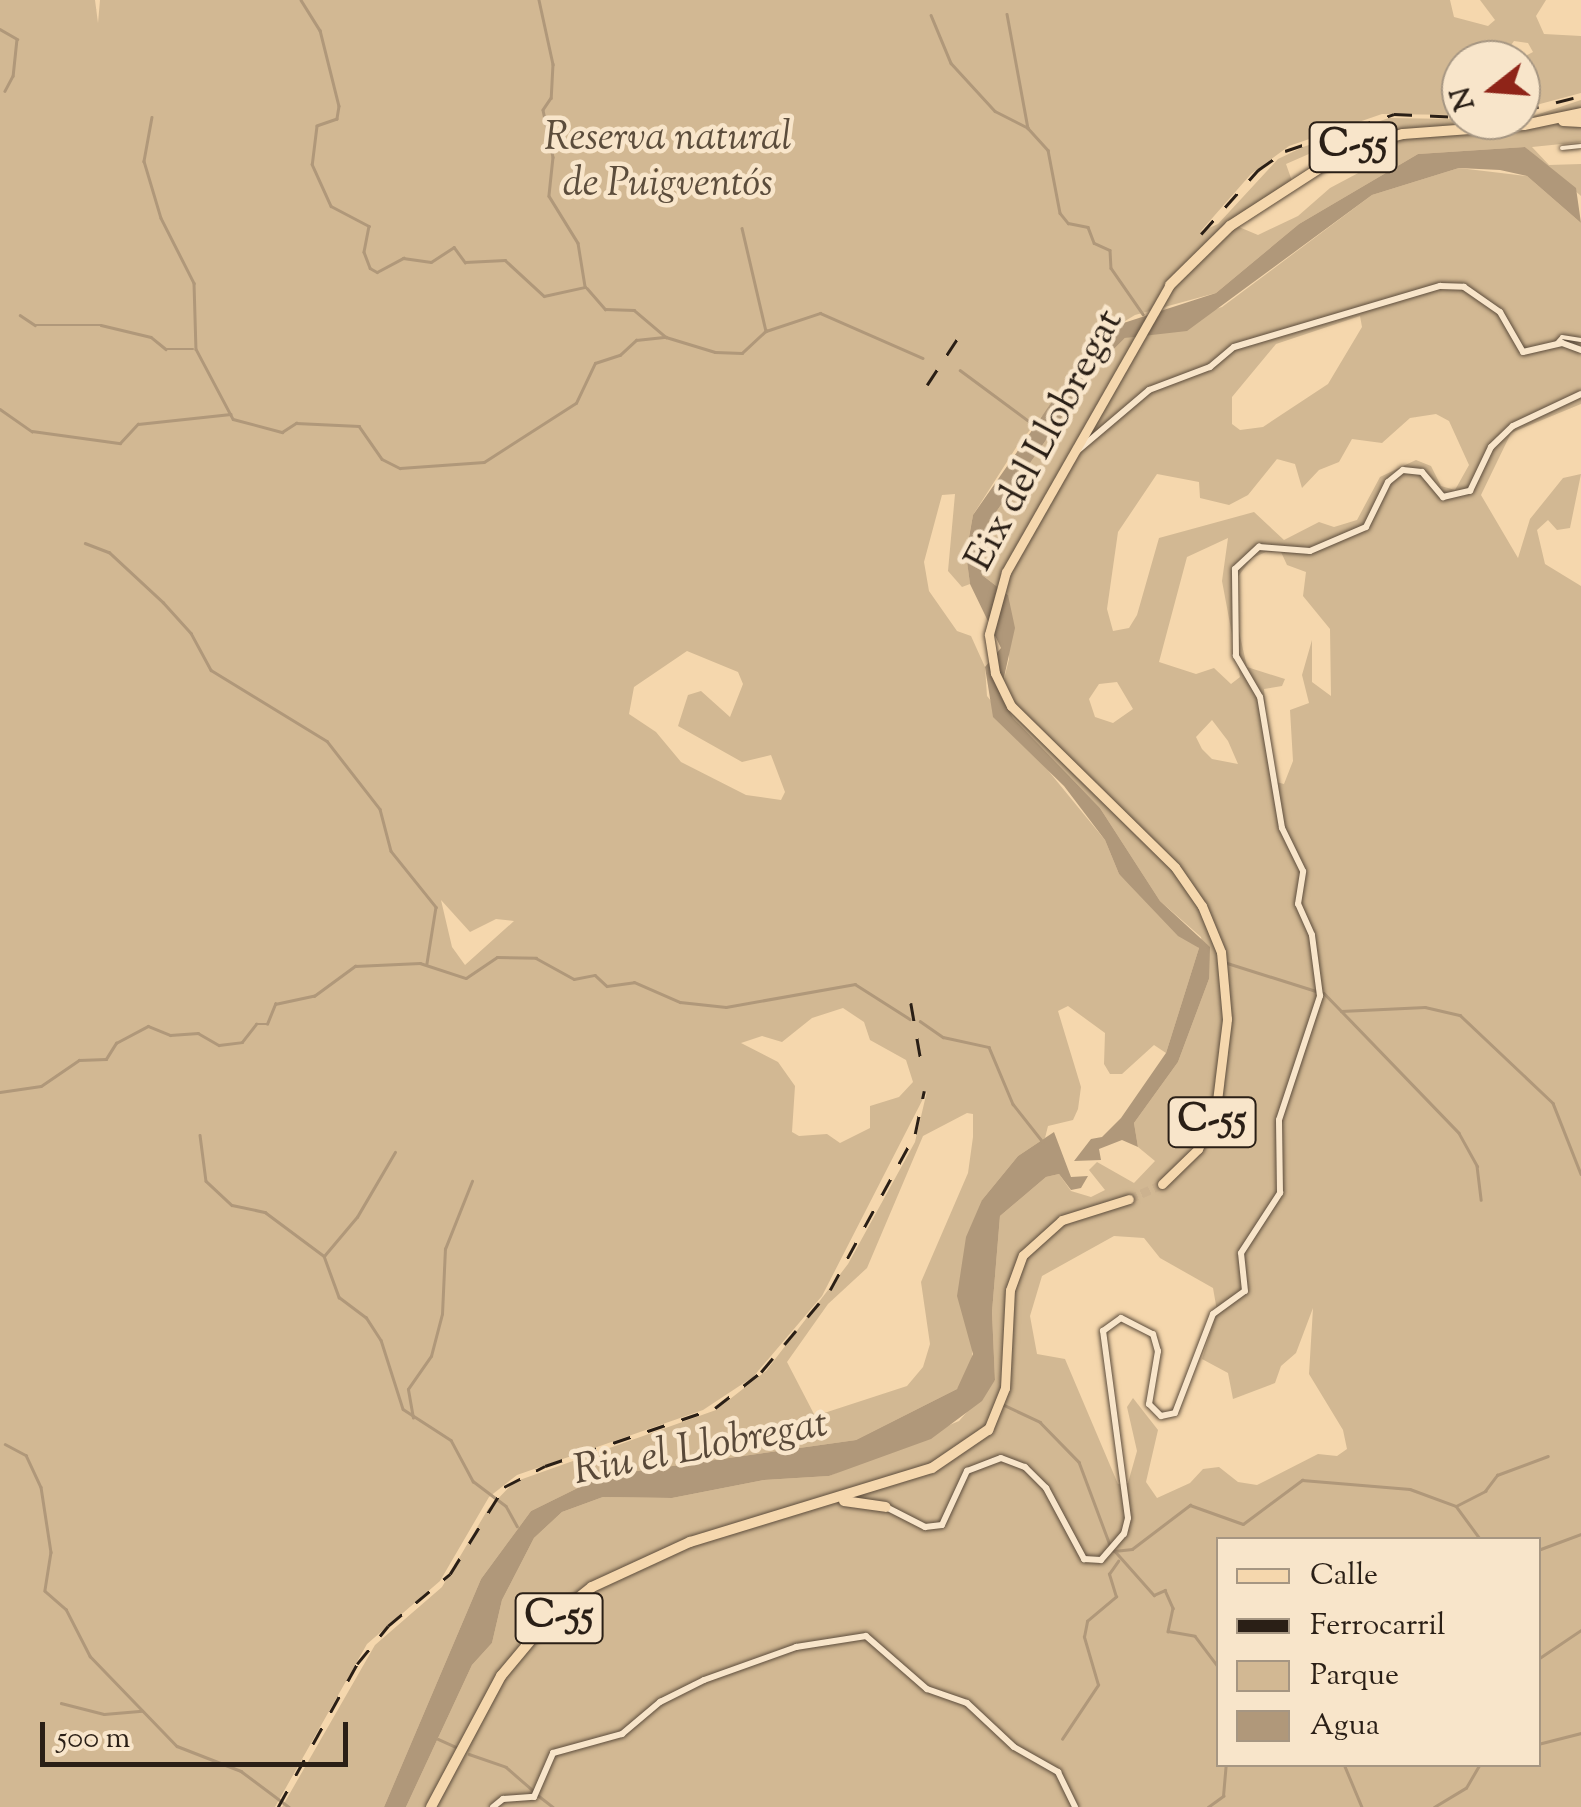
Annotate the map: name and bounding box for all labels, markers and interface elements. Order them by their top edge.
north arrow [1441,40,1541,140]
text: N [1442,82,1487,115]
road number: C-55 [1308,114,1398,180]
park label: Reserva natural de Puigventós [544,116,792,210]
street label: Eix del Llobregat [957,302,1135,580]
road number: C-55 [1167,1089,1257,1155]
water label: Riu el Llobregat [569,1400,833,1498]
legend [1216,1537,1541,1767]
text: Calle [1310,1555,1378,1598]
road number: C-55 [514,1585,604,1651]
text: Ferrocarril [1310,1605,1445,1648]
text: Parque [1310,1655,1399,1698]
scale bar [45,1702,352,1764]
text: Agua [1310,1705,1380,1748]
text: 500 m [57,1718,130,1761]

